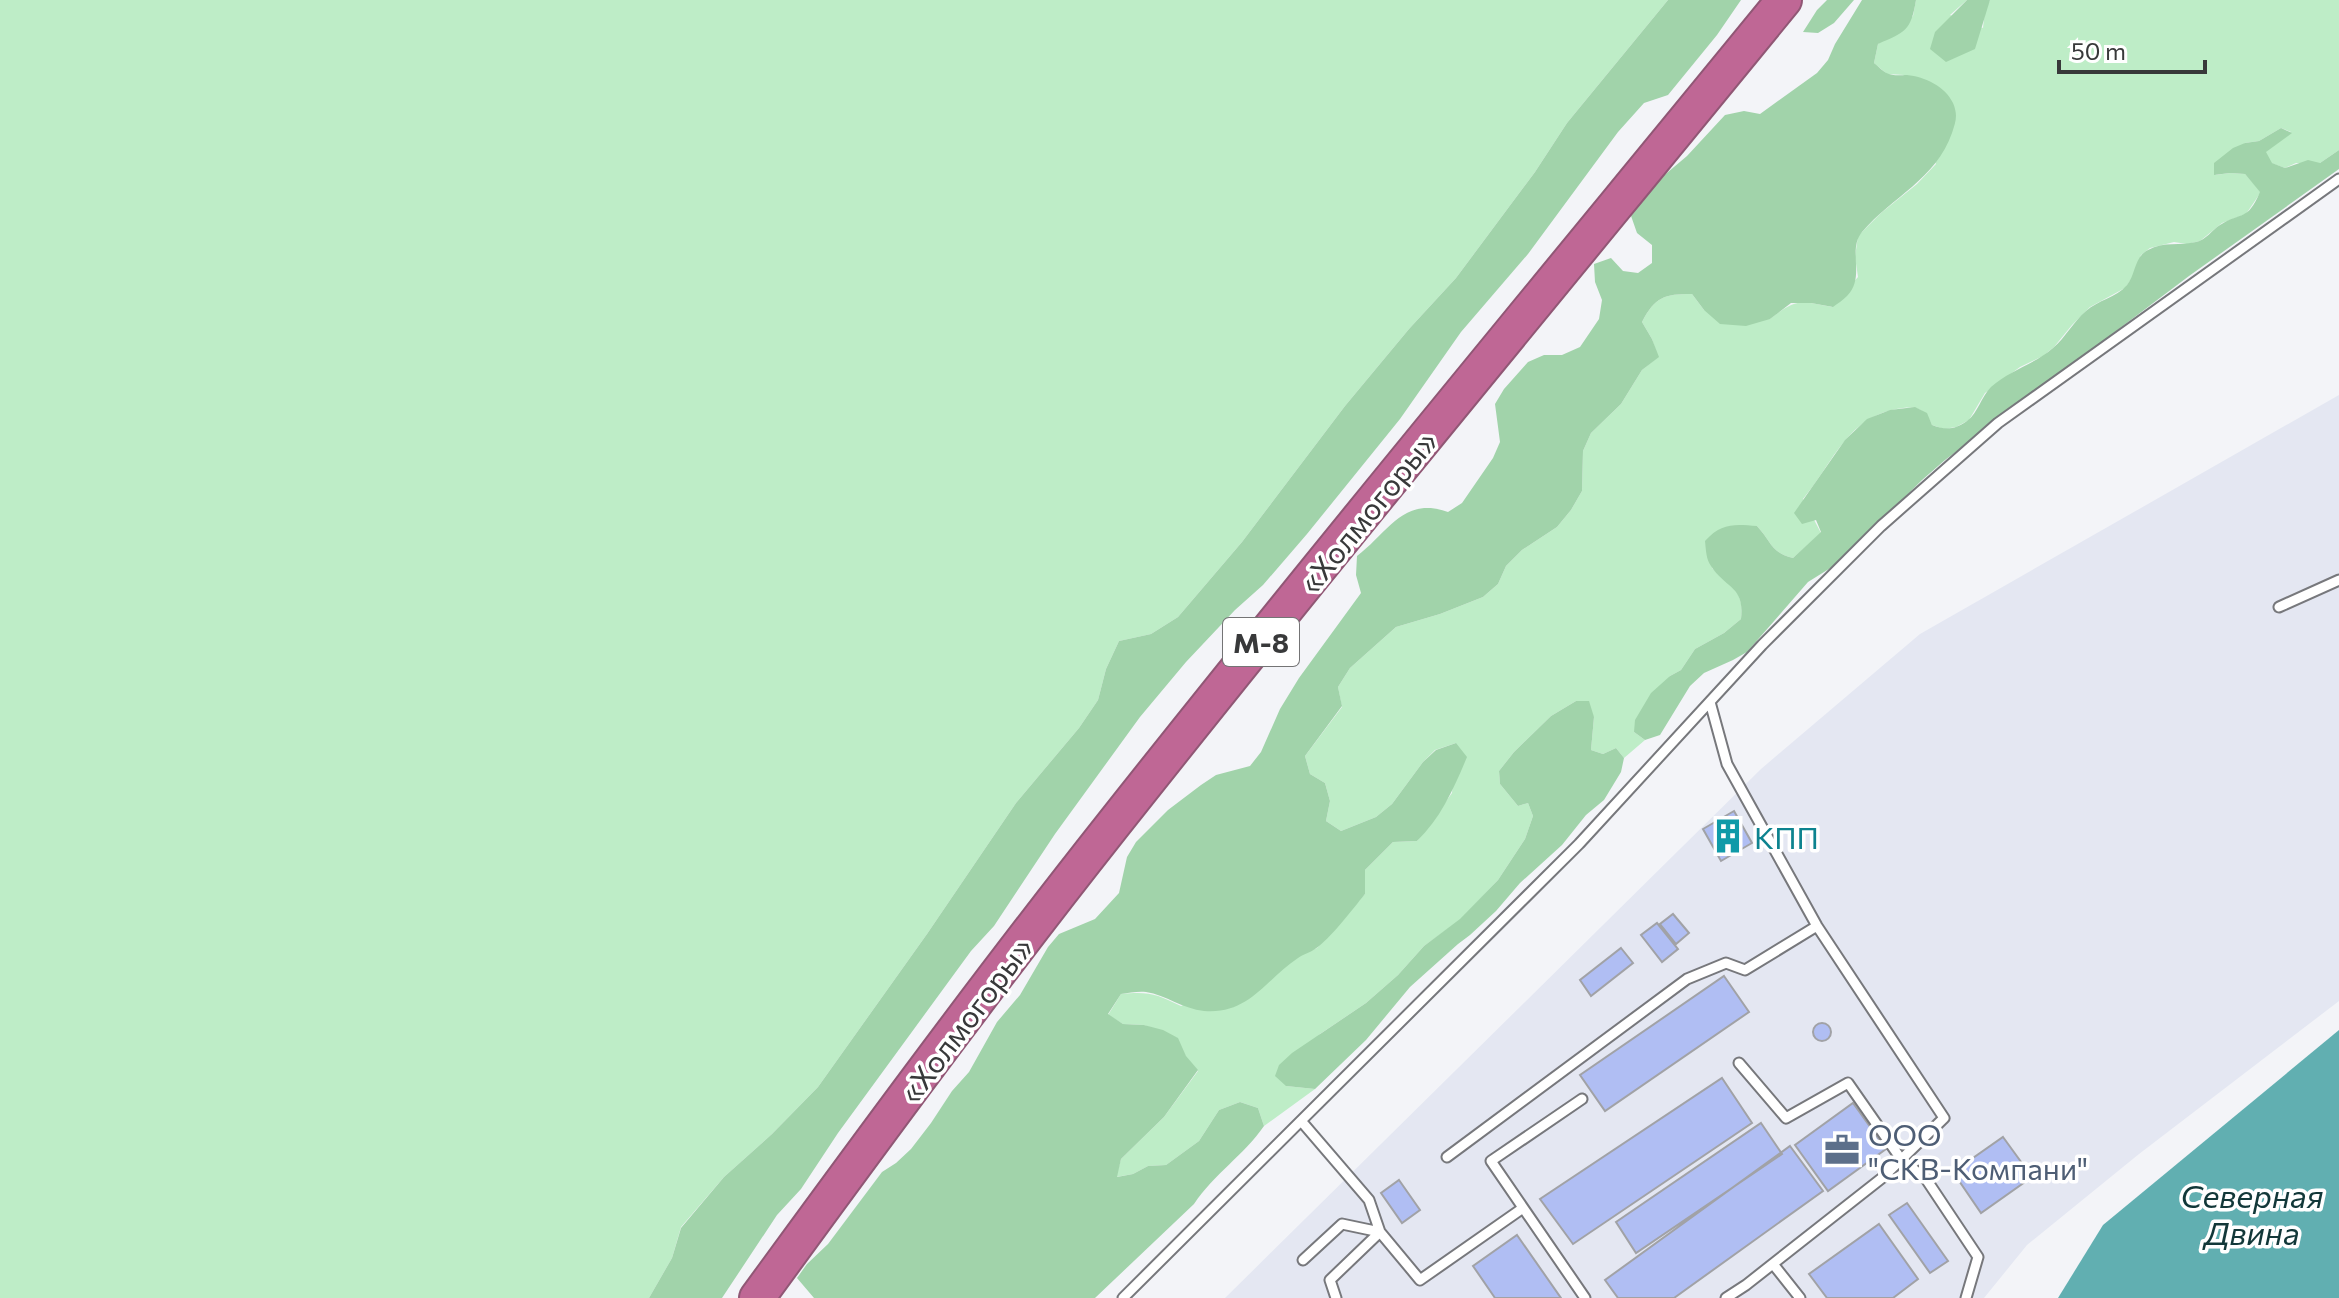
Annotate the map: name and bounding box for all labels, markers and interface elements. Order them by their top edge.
scale bar [2059,24,2205,74]
text: 50 m [2071,36,2126,65]
street label: «Холмогоры» [1290,423,1444,599]
road number: М-8 [1223,618,1299,666]
building icon: КПП [1709,817,1747,855]
place label: КПП [1754,818,1819,855]
street label: «Холмогоры» [891,929,1039,1109]
place label: ООО "СКВ-Компани" [1868,1115,2088,1186]
office icon: ООО "СКВ-Компани" [1823,1131,1861,1169]
water label: Северная Двина [2180,1175,2324,1252]

